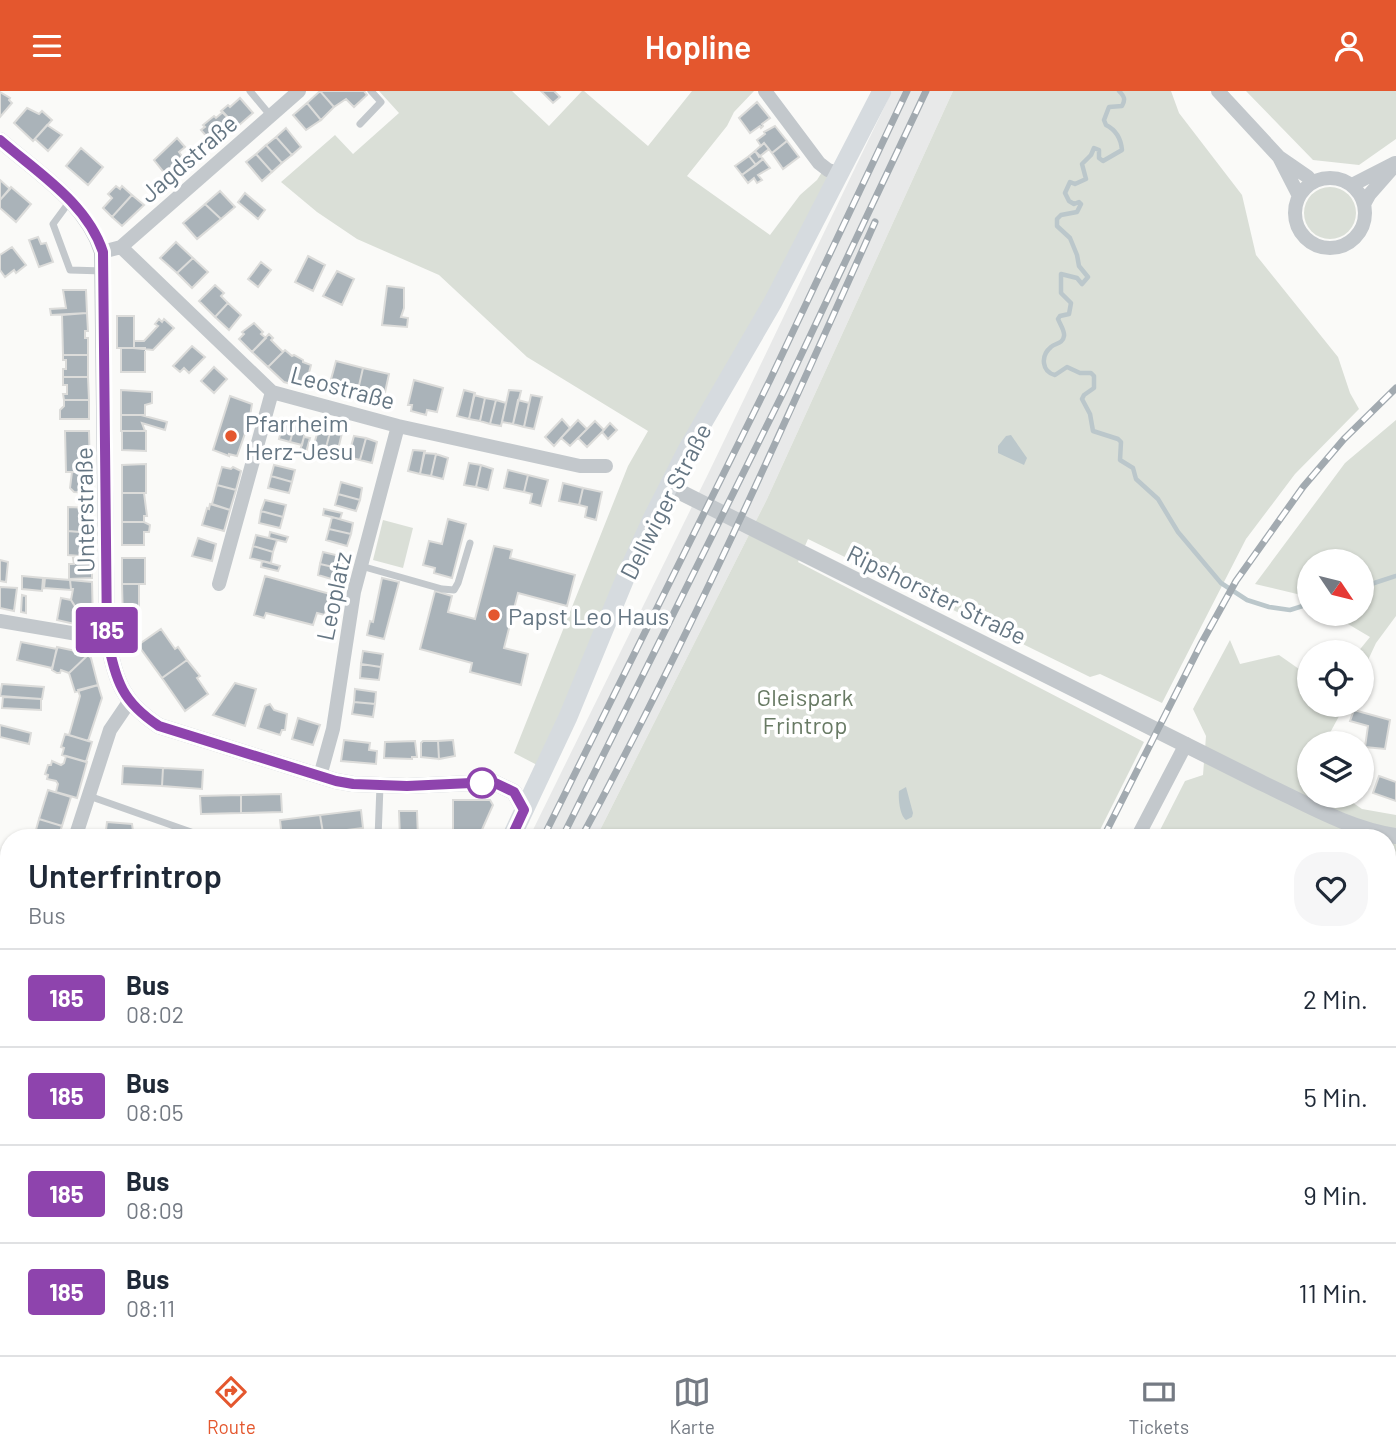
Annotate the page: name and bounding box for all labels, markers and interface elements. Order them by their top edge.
icon: menu [28,27,66,65]
text: Hopline [645,27,751,65]
icon: person [1330,27,1368,65]
street label: Jagdstraße [133,108,243,208]
street label: Leostraße [288,359,398,415]
place label: Pfarrheim Herz-Jesu [245,408,353,465]
street label: Dellwiger Straße [613,418,717,584]
marker: Pfarrheim Herz-Jesu [223,428,239,444]
street label: Unterstraße [68,447,100,573]
street label: Ripshorster Straße [842,538,1032,650]
street label: Leoplatz [309,549,357,643]
north arrow [1297,549,1374,627]
map controls [1297,549,1374,808]
place label: Papst Leo Haus [508,601,669,630]
line badge: 185 [67,607,147,653]
marker: Papst Leo Haus [486,607,502,623]
text: 185 [90,615,124,644]
button: locate [1297,640,1374,717]
park label: Gleispark Frintrop [757,682,853,739]
button: layers [1297,731,1374,808]
unlabelled marker [467,768,497,798]
button: heart [1294,852,1368,926]
text: Unterfrintrop [28,855,222,895]
text: Bus [28,901,66,929]
text: Bus [126,969,169,1000]
text: 185 [49,983,84,1012]
text: 2 Min. [1303,983,1368,1014]
text: 08:02 [126,1000,184,1028]
text: Bus [126,1067,169,1098]
text: 185 [49,1081,84,1110]
text: 5 Min. [1304,1081,1368,1112]
text: 08:05 [126,1098,184,1126]
text: Bus [126,1165,169,1196]
text: 185 [49,1179,84,1208]
text: 9 Min. [1303,1179,1368,1210]
text: 08:09 [126,1196,184,1224]
text: Bus [126,1263,169,1294]
text: 185 [49,1277,84,1306]
text: 11 Min. [1299,1277,1368,1308]
text: 08:11 [126,1294,175,1322]
tab: Route [207,1373,256,1438]
tab: Karte [670,1373,715,1438]
tab: Tickets [1129,1373,1189,1438]

